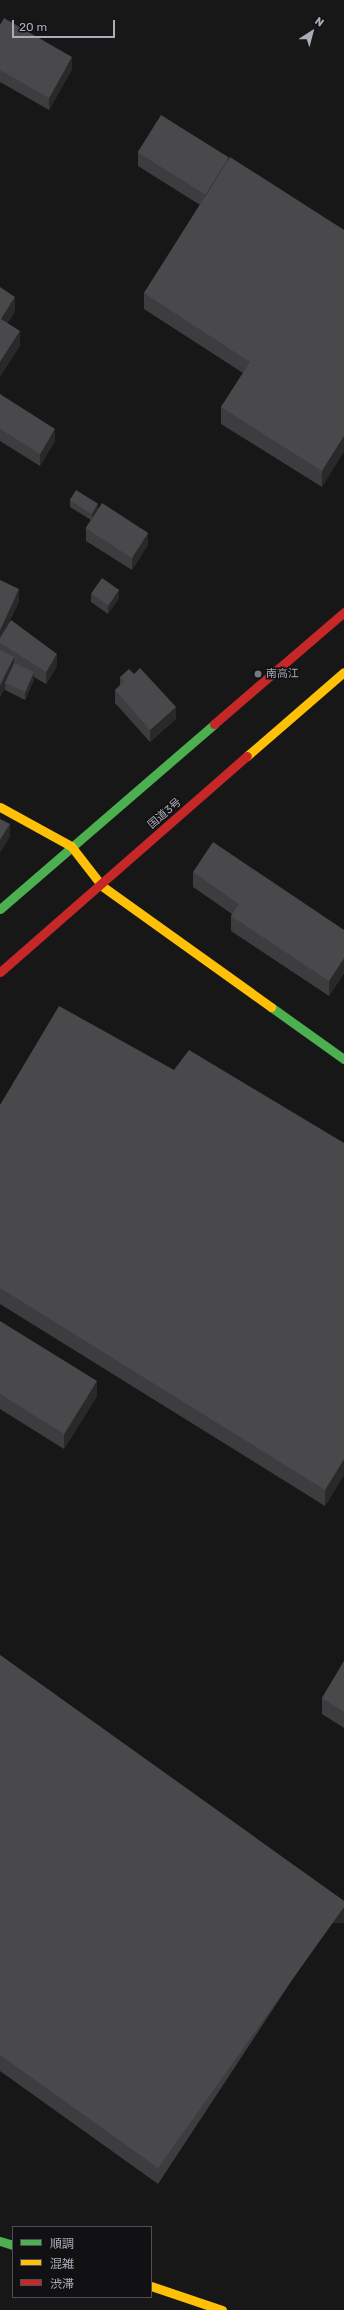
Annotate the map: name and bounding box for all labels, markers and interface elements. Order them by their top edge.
scale bar [14,12,117,38]
north arrow [292,12,332,52]
text: N [312,14,326,29]
text: 20 m [19,20,47,34]
place label: 南高江 [266,667,299,681]
marker: 南高江 [253,669,263,679]
street label: 国道3号 [146,796,184,832]
legend [12,2226,152,2298]
text: 順調 [50,2237,74,2251]
text: 混雑 [50,2257,74,2271]
text: 渋滞 [50,2277,74,2291]

